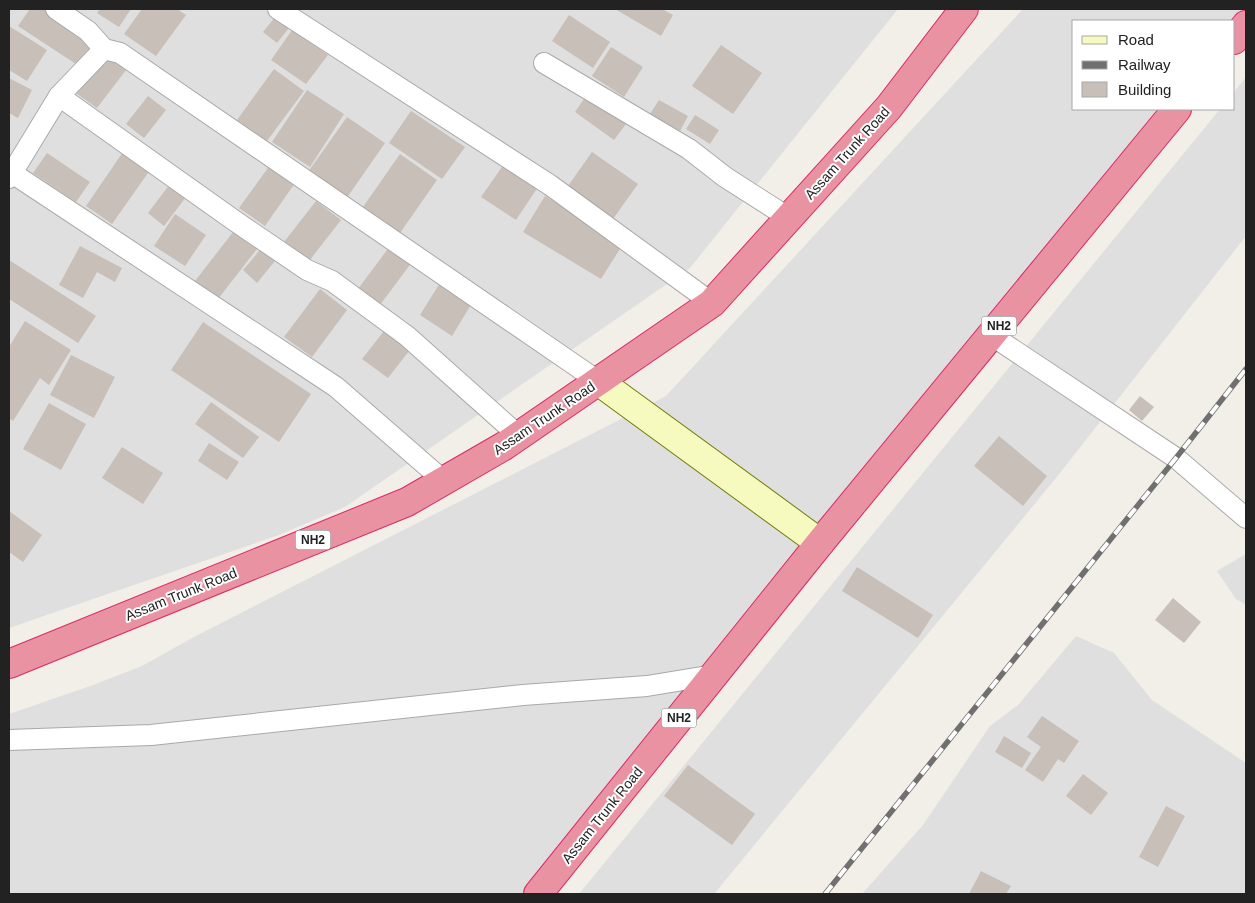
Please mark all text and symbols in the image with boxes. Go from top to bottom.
legend [1072,20,1235,110]
text: Road [1118,31,1154,48]
text: Railway [1118,56,1171,73]
text: Building [1118,81,1171,98]
street label: Assam Trunk Road [801,103,893,203]
road number: NH2 [982,316,1016,336]
street label: Assam Trunk Road [490,378,598,458]
road number: NH2 [296,530,330,550]
street label: Assam Trunk Road [123,564,239,624]
road number: NH2 [662,708,696,728]
street label: Assam Trunk Road [558,764,646,866]

